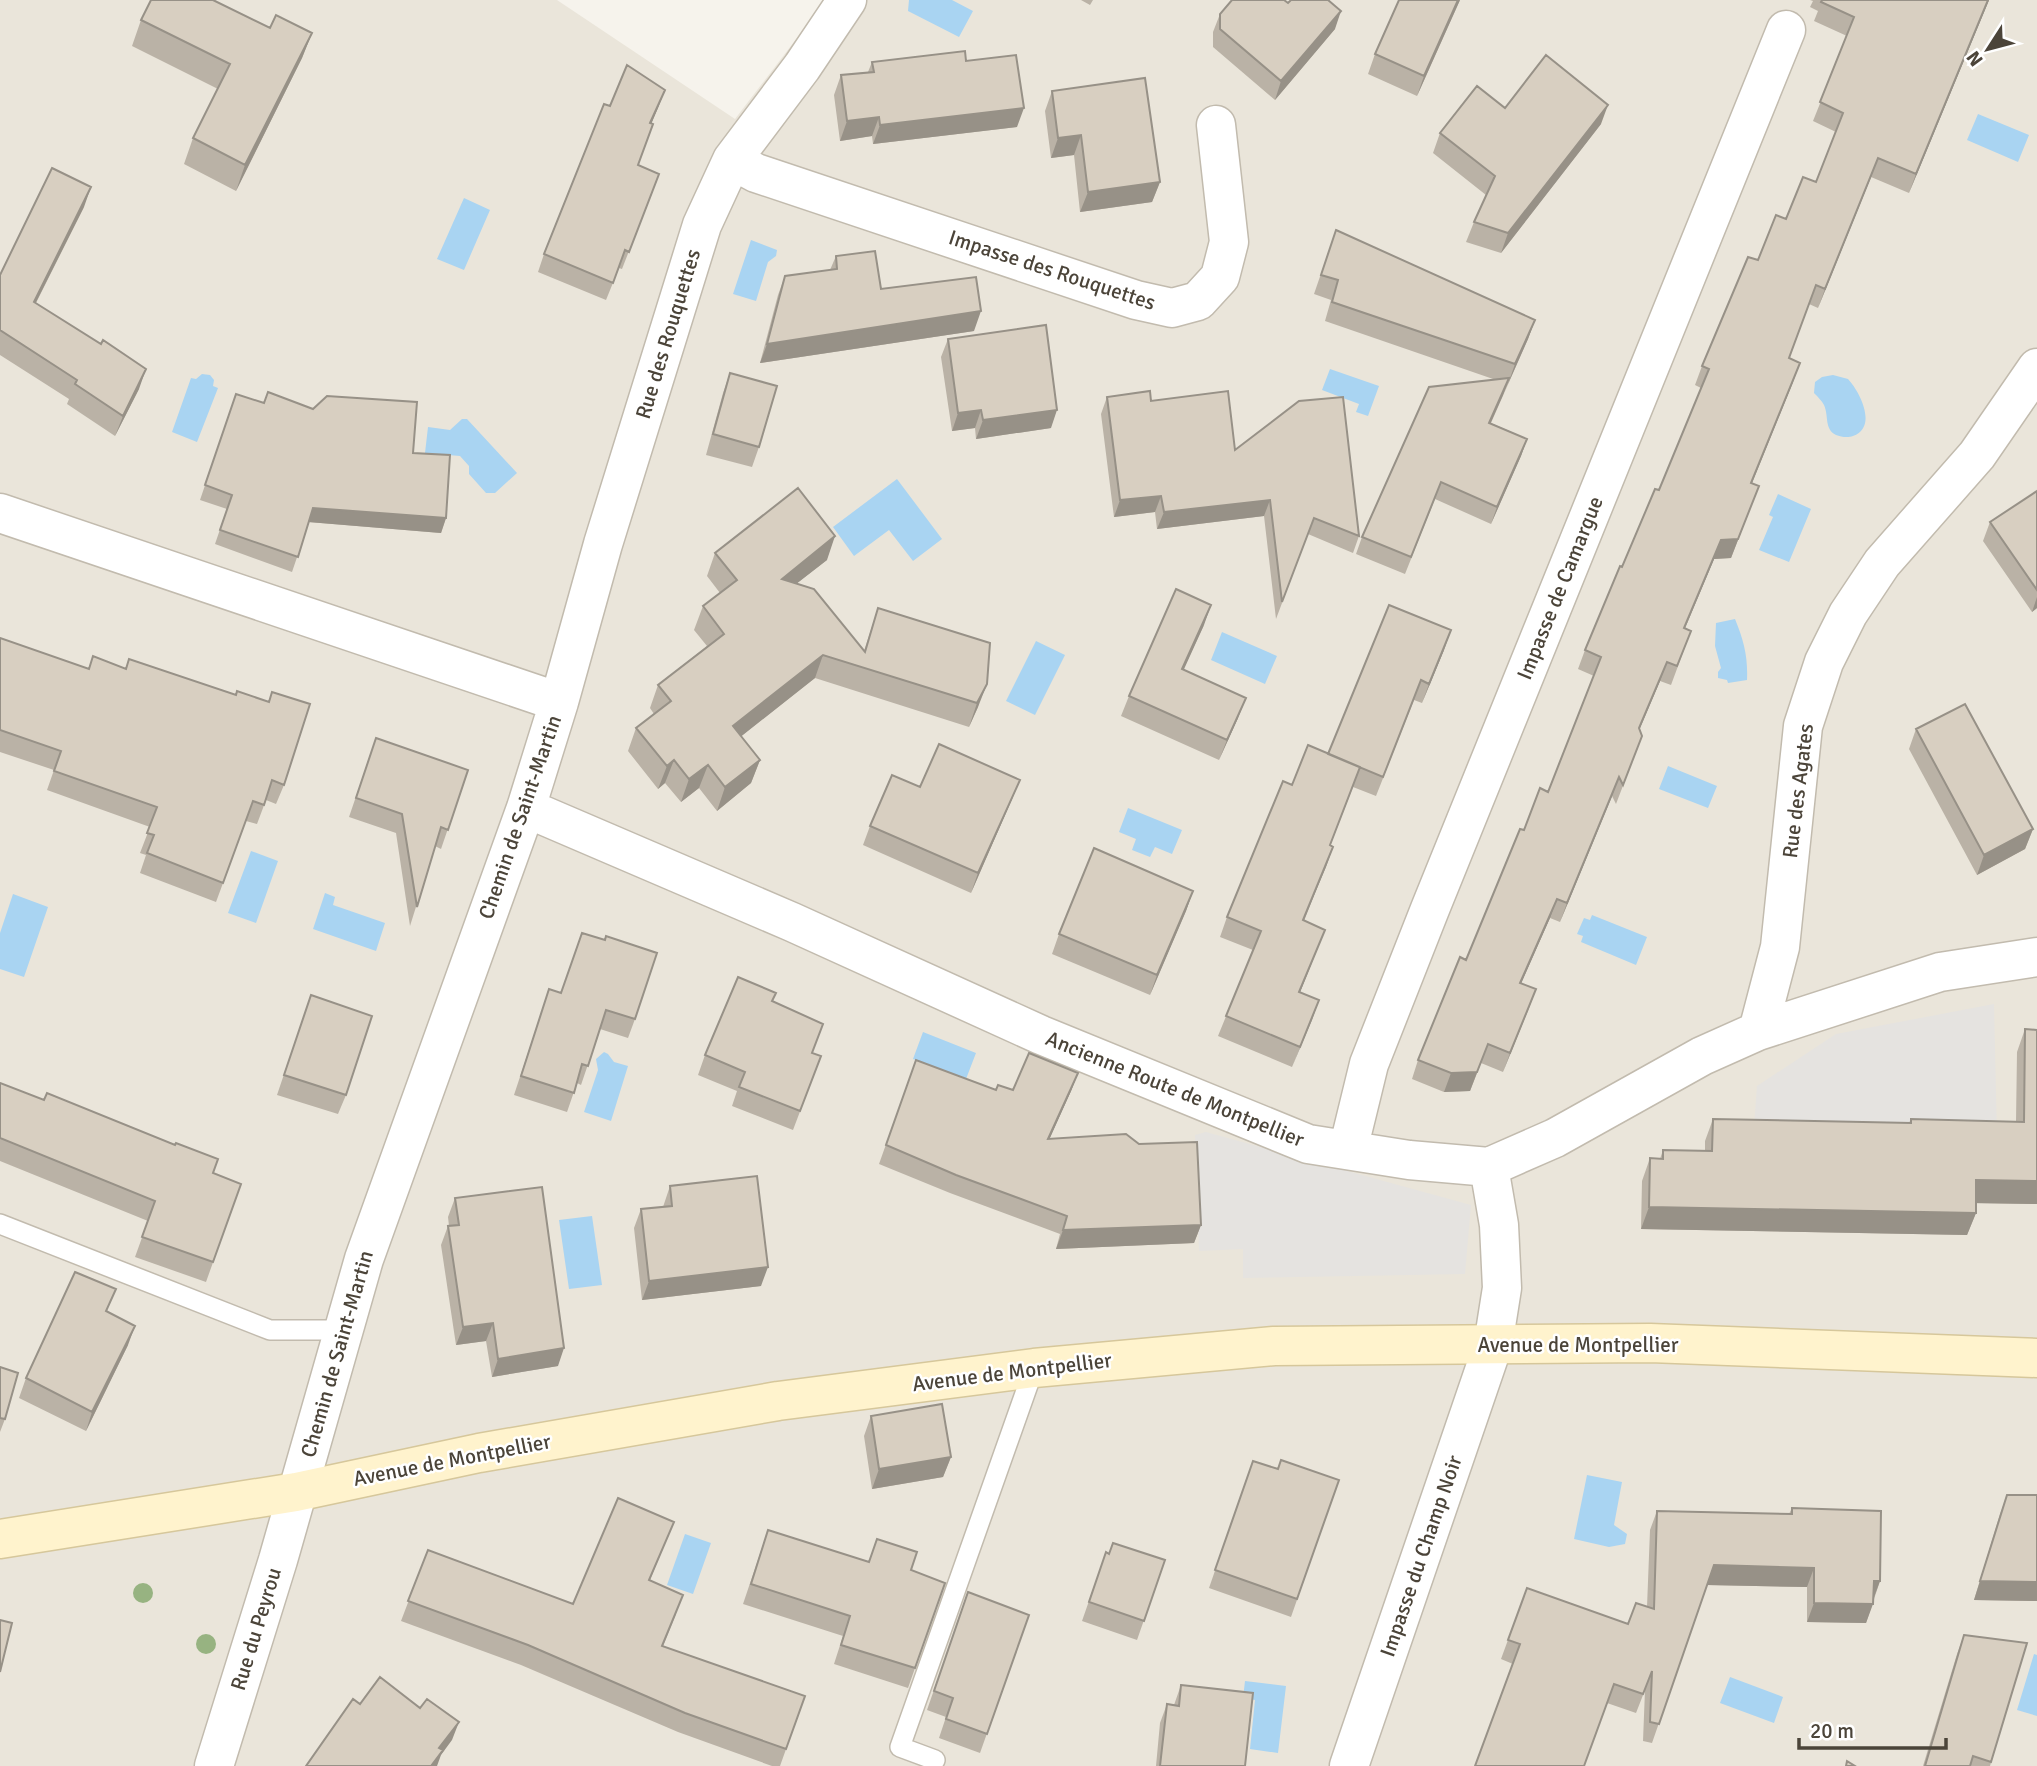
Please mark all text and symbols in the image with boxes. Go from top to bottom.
north arrow [1953,14,2023,84]
text: N [1961,46,1989,71]
street label: Impasse des Rouquettes [945,224,1159,316]
street label: Rue des Rouquettes [630,246,706,422]
street label: Impasse de Camargue [1511,492,1609,684]
street label: Chemin de Saint-Martin [473,712,567,922]
street label: Rue des Agates [1777,722,1819,860]
street label: Ancienne Route de Montpellier [1042,1025,1308,1153]
street label: Chemin de Saint-Martin [295,1248,379,1460]
street label: Avenue de Montpellier [1478,1332,1679,1358]
street label: Avenue de Montpellier [911,1347,1114,1397]
street label: Avenue de Montpellier [351,1428,553,1492]
street label: Impasse du Champ Noir [1374,1452,1468,1660]
street label: Rue du Peyrou [225,1564,287,1694]
scale bar [1799,1706,1946,1750]
text: 20 m [1810,1718,1854,1744]

